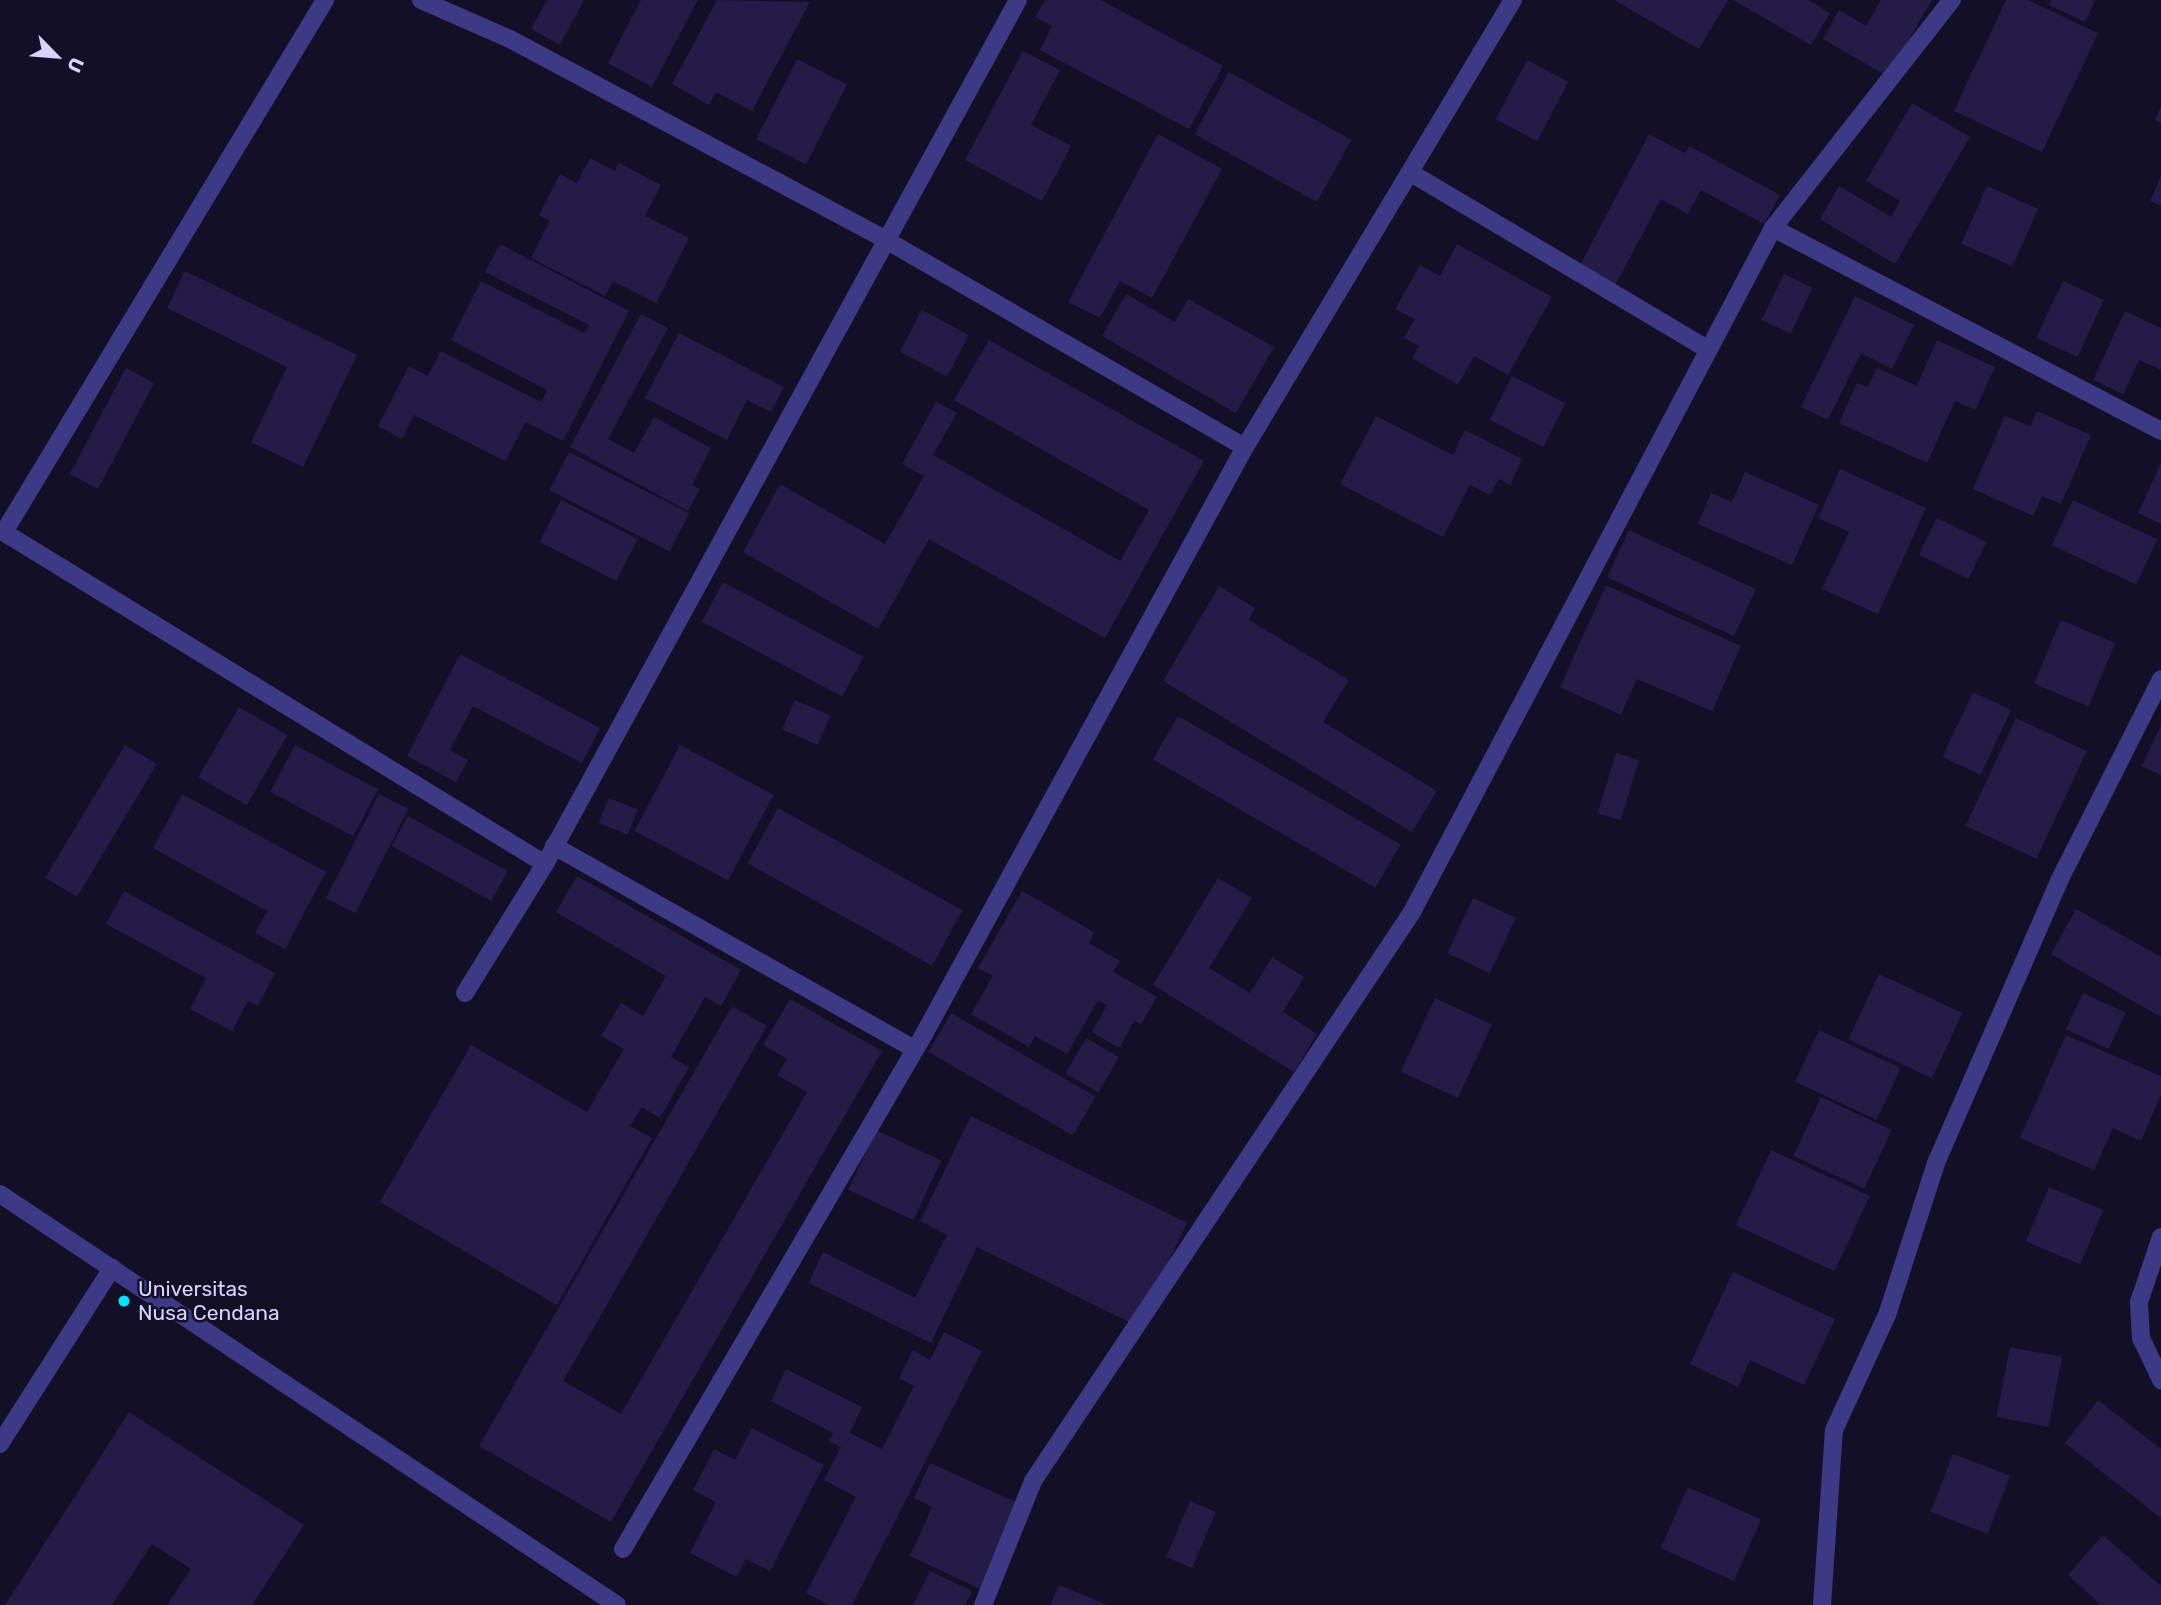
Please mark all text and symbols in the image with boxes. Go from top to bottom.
north arrow [21,21,91,91]
text: U [62,54,89,76]
place label: Universitas Nusa Cendana [138,1276,280,1326]
marker: Universitas Nusa Cendana [116,1293,132,1309]

